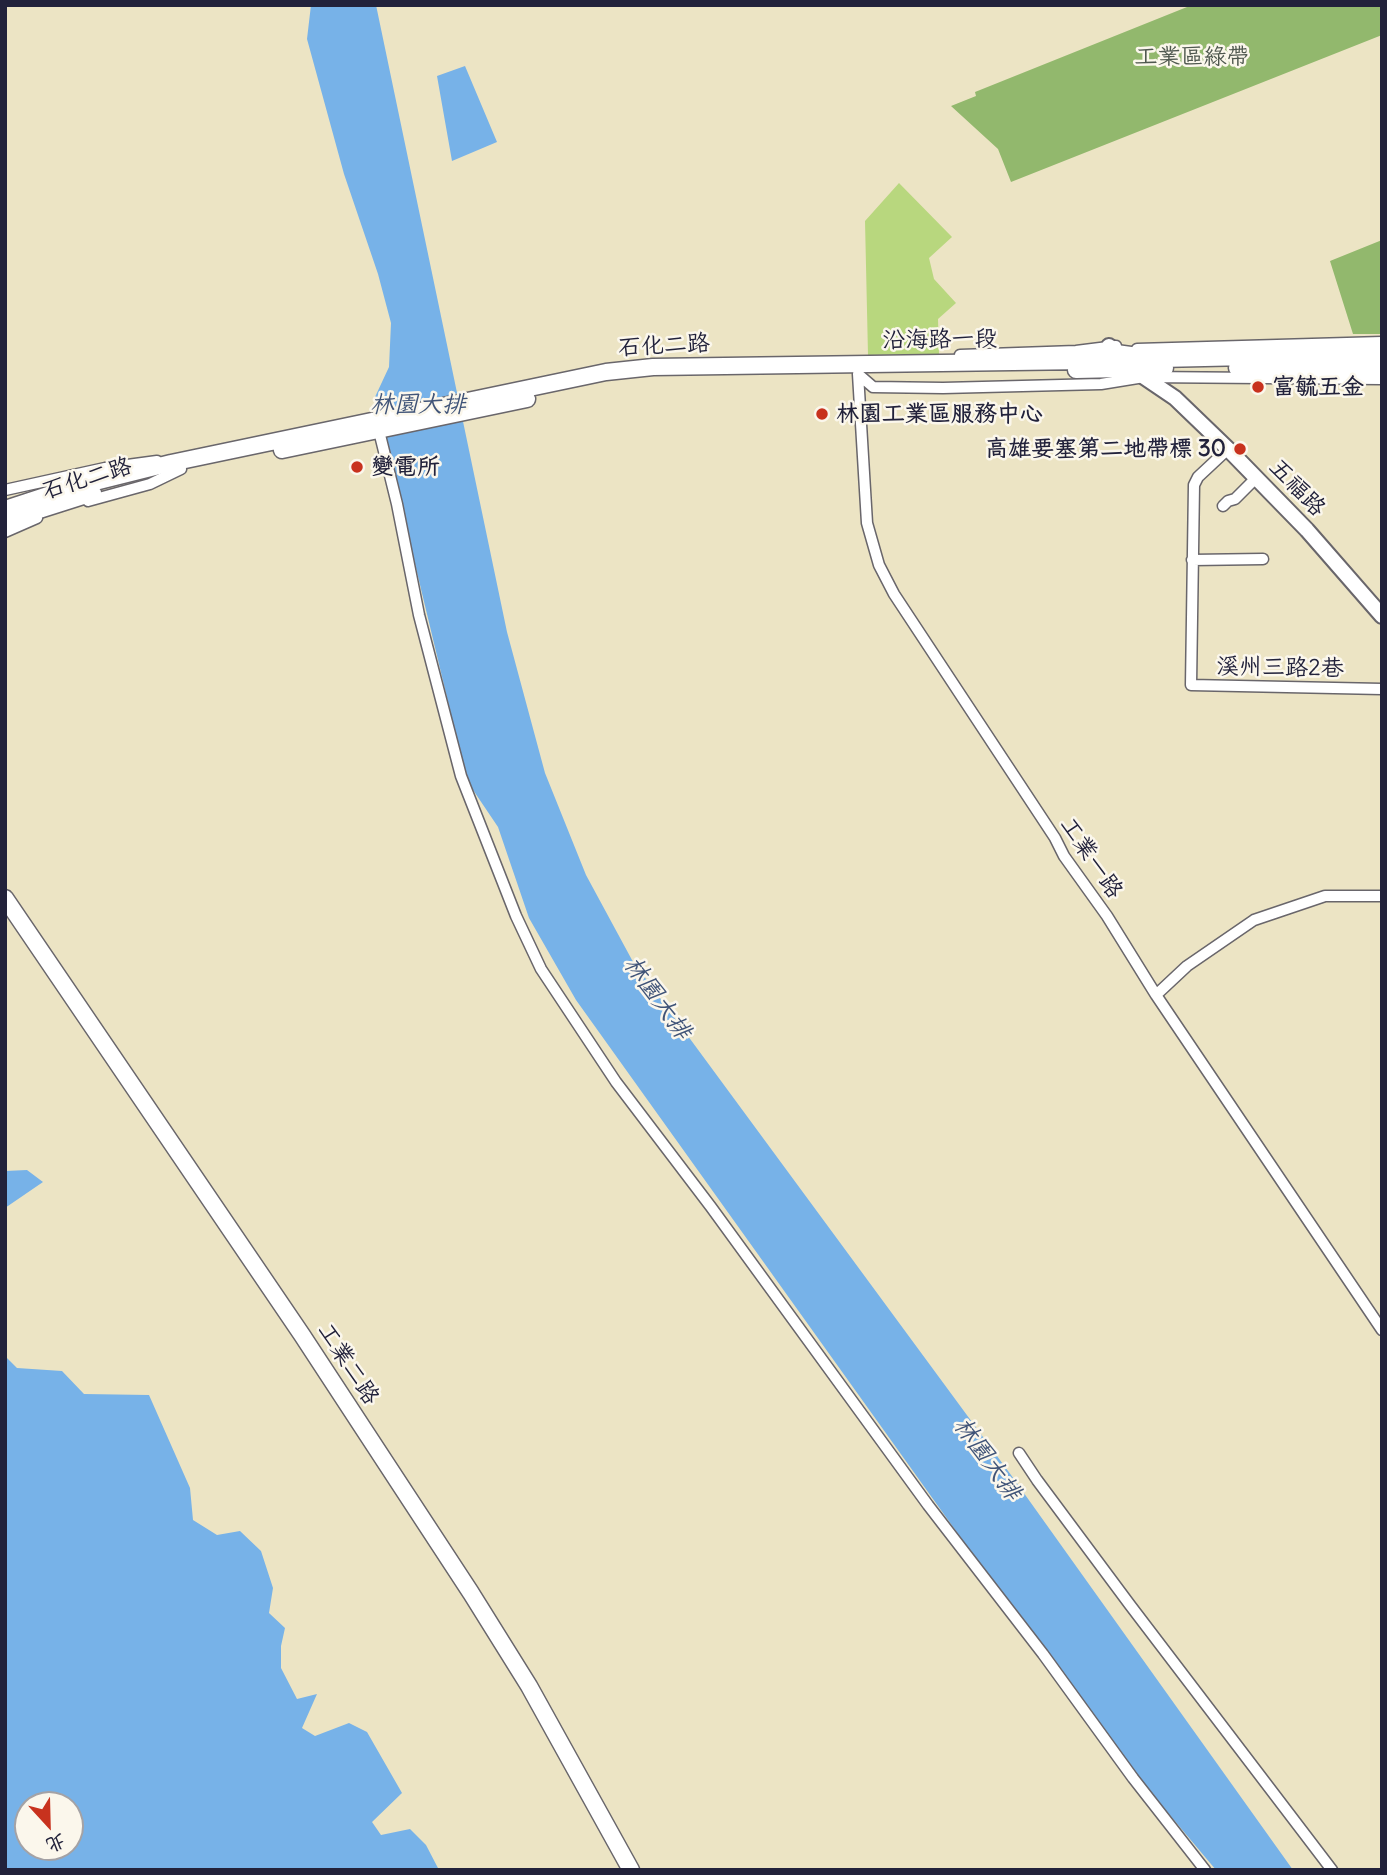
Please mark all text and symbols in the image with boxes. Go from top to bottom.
park label: 工業區綠帶 [1135,43,1249,71]
street label: 沿海路一段 [882,325,998,355]
street label: 石化二路 [617,330,711,362]
place label: 富毓五金 [1272,373,1364,401]
marker: 富毓五金 [1250,379,1266,395]
water label: 林園大排 [370,391,466,419]
place label: 林園工業區服務中心 [836,400,1043,428]
marker: 林園工業區服務中心 [814,406,830,422]
place label: 高雄要塞第二地帶標 30 [985,435,1226,463]
marker: 高雄要塞第二地帶標 30 [1232,441,1248,457]
street label: 石化二路 [39,452,135,506]
place label: 變電所 [371,453,440,481]
street label: 五福路 [1263,454,1331,522]
marker: 變電所 [349,459,365,475]
street label: 溪州三路2巷 [1216,653,1344,683]
street label: 工業一路 [1054,812,1128,904]
water label: 林園大排 [617,951,697,1045]
street label: 工業二路 [311,1318,385,1410]
water label: 林園大排 [947,1412,1027,1506]
north arrow [14,1791,84,1861]
text: 北 [43,1829,69,1858]

